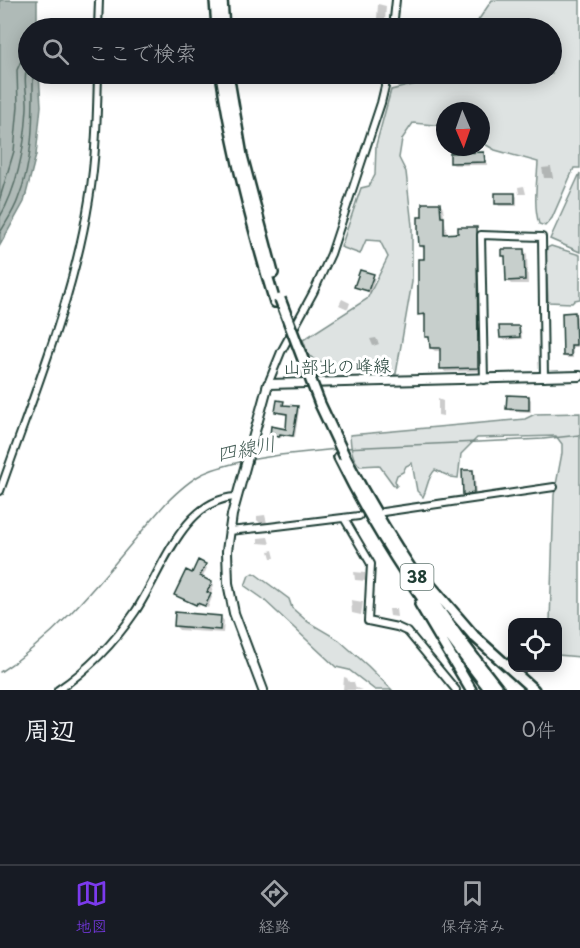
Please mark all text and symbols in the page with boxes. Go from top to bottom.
search box [18,18,562,84]
icon: search [39,35,72,68]
text: ここで検索 [87,35,197,68]
north arrow [436,102,490,156]
street label: 山部北の峰線 [283,351,391,380]
water label: 四線川 [213,428,278,468]
road number: 38 [400,564,434,590]
map controls [508,618,562,672]
button: locate [508,618,562,672]
text: 周辺 [24,710,76,749]
text: 0件 [521,714,556,744]
tab: 地図 [75,877,108,937]
tab: 経路 [258,877,291,937]
tab: 保存済み [441,877,505,937]

